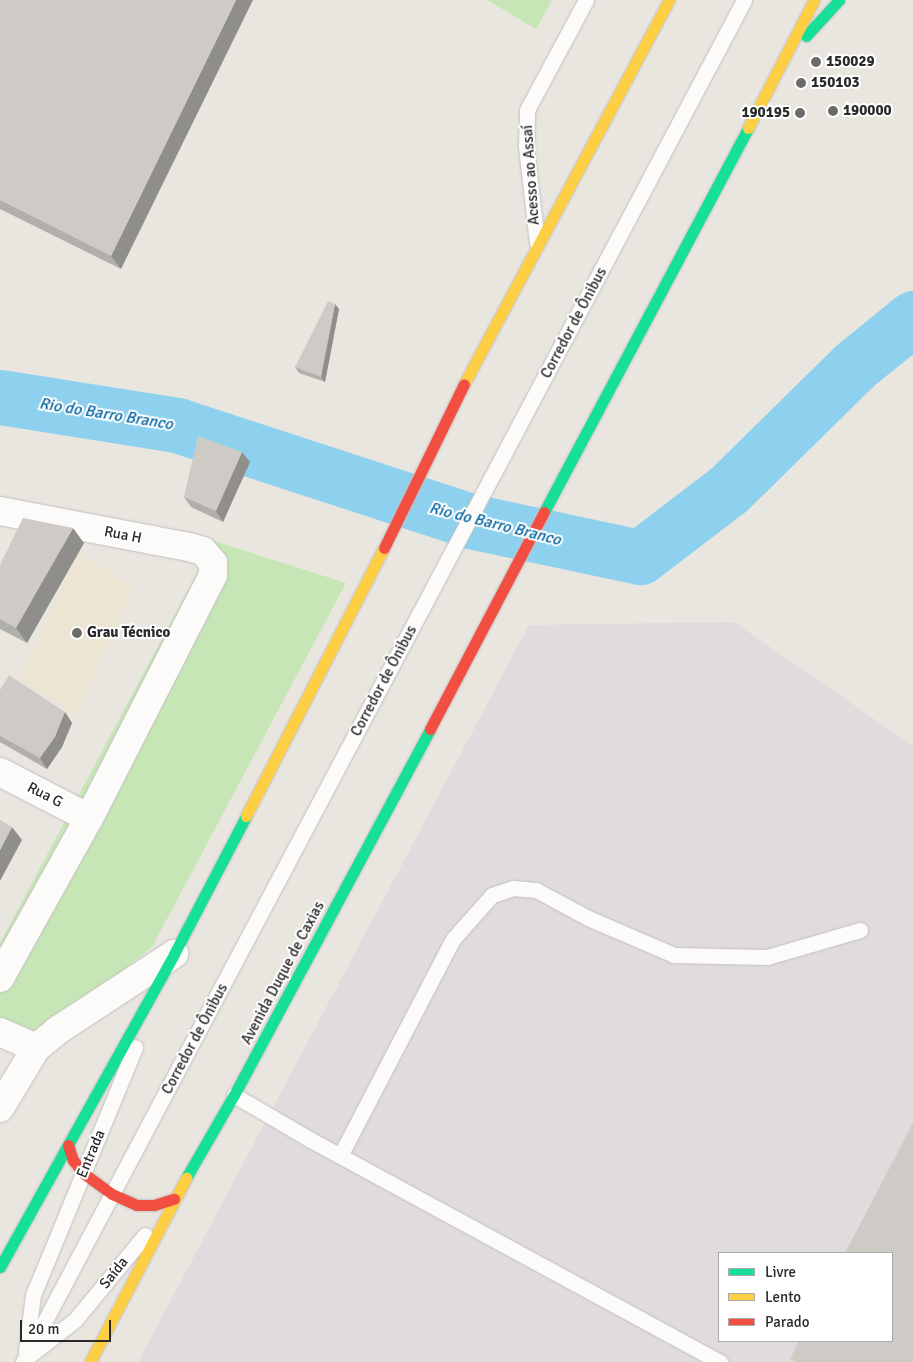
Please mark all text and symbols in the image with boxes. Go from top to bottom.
place label: 150029 [826,53,875,71]
marker: 150029 [810,56,822,68]
place label: 150103 [811,74,860,92]
marker: 150103 [795,77,807,89]
place label: 190000 [843,102,892,120]
place label: 190195 [741,104,790,122]
marker: 190000 [827,105,839,117]
marker: 190195 [794,107,806,119]
street label: Acesso ao Assaí [519,124,543,226]
street label: Corredor de Ônibus [537,264,611,382]
water label: Rio do Barro Branco [38,394,174,434]
water label: Rio do Barro Branco [427,498,563,550]
street label: Rua H [103,523,143,547]
street label: Corredor de Ônibus [347,622,421,740]
place label: Grau Técnico [87,624,170,642]
marker: Grau Técnico [71,627,83,639]
street label: Rua G [24,778,66,812]
street label: Avenida Duque de Caxias [238,898,328,1048]
street label: Corredor de Ônibus [158,980,232,1098]
street label: Entrada [73,1127,109,1181]
legend [718,1252,893,1342]
street label: Saída [96,1254,132,1292]
text: Livre [765,1263,796,1281]
text: Lento [765,1288,801,1306]
scale bar [22,1310,114,1342]
text: Parado [765,1313,810,1331]
text: 20 m [28,1320,59,1338]

